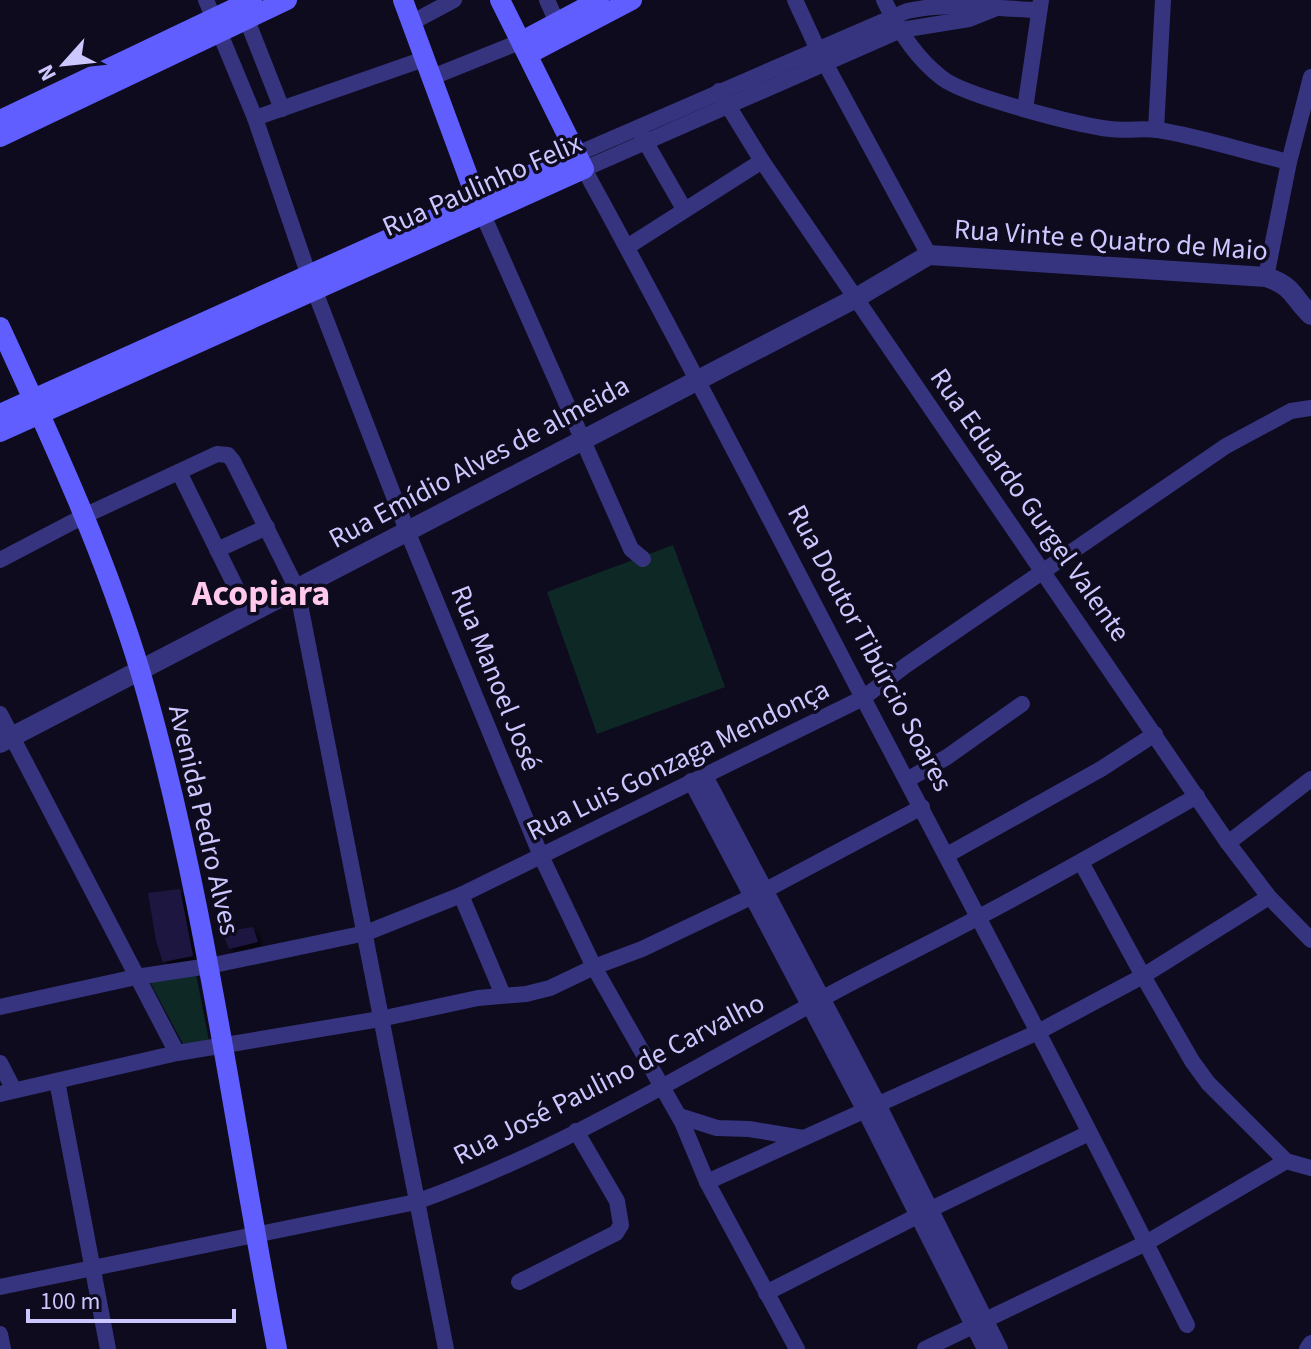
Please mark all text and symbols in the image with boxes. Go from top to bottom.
north arrow [24,24,104,104]
text: N [29,59,65,86]
street label: Rua Paulinho Felix [376,123,588,247]
street label: Rua Vinte e Quatro de Maio [953,209,1269,271]
street label: Rua Eduardo Gurgel Valente [920,360,1140,650]
street label: Rua Emídio Alves de almeida [322,366,636,558]
street label: Rua Doutor Tibúrcio Soares [777,498,963,798]
district label: Acopiara [191,568,330,619]
street label: Rua Manoel José [441,579,551,777]
street label: Rua Luis Gonzaga Mendonça [520,669,836,851]
street label: Avenida Pedro Alves [158,701,250,939]
street label: Rua José Paulino de Carvalho [446,983,772,1175]
scale bar [28,1273,234,1323]
text: 100 m [40,1284,100,1319]

